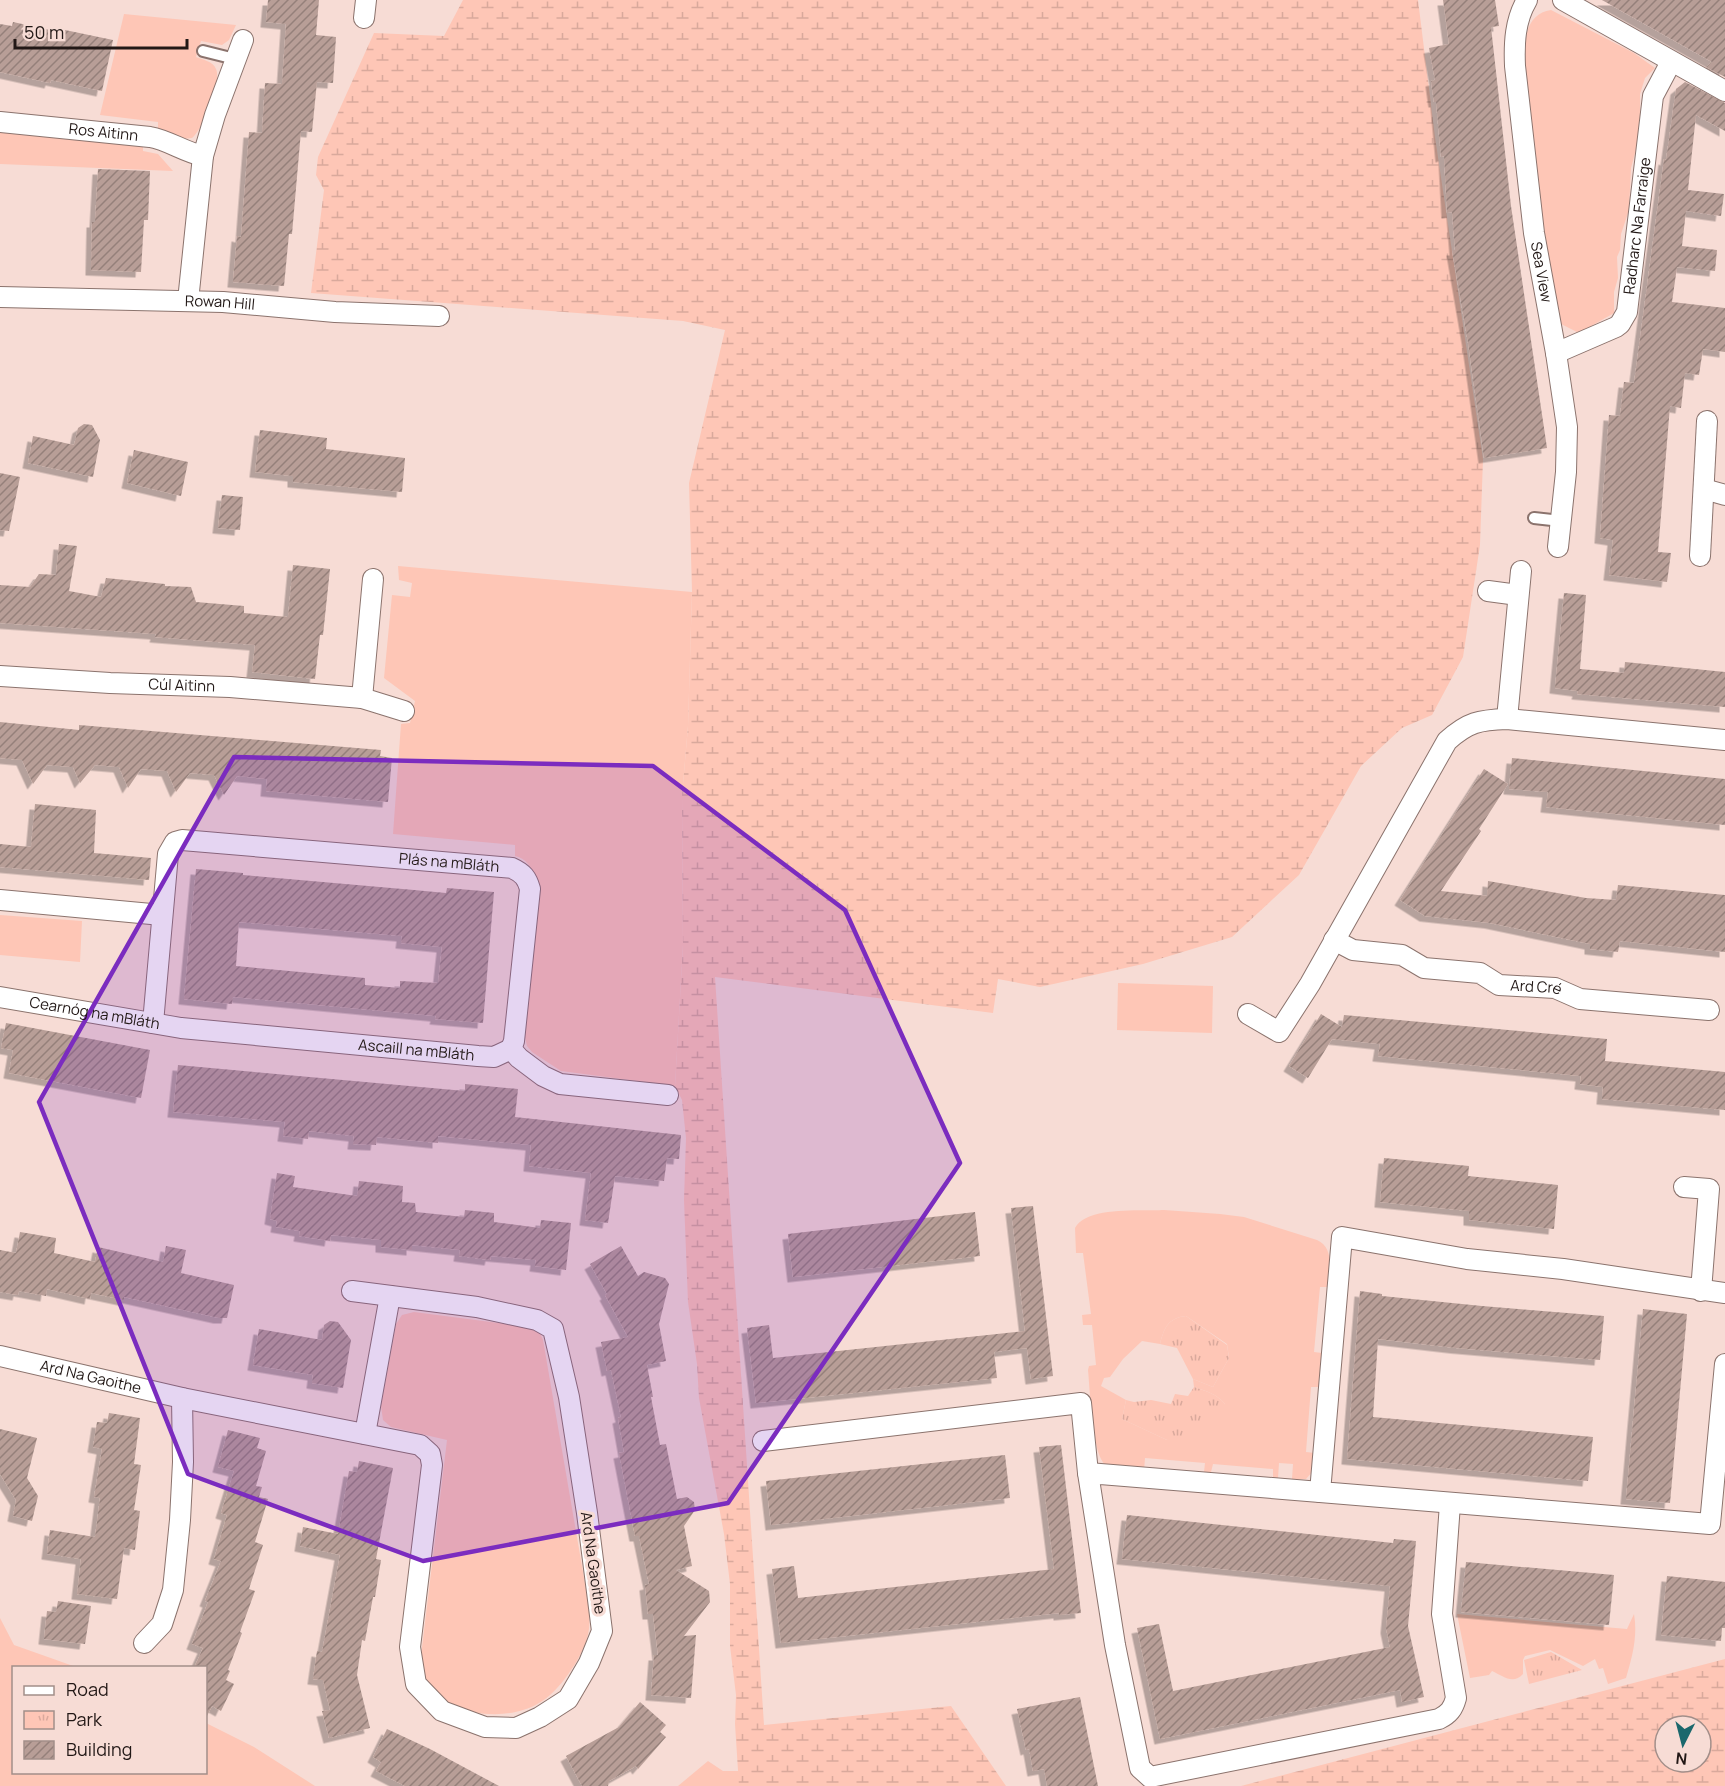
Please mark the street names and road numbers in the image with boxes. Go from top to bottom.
street label: Ros Aitinn [68,118,139,146]
street label: Radharc Na Farraige [1618,156,1656,296]
street label: Sea View [1526,240,1558,305]
street label: Rowan Hill [185,290,256,315]
street label: Cúl Aitinn [148,673,215,696]
street label: Plás na mBláth [398,847,500,877]
street label: Ard Cré [1510,975,1566,1000]
street label: Cearnóg na mBláth [28,991,161,1034]
street label: Ascaill na mBláth [357,1034,475,1066]
street label: Ard Na Gaoithe [38,1355,144,1398]
street label: Ard Na Gaoithe [576,1510,611,1616]

